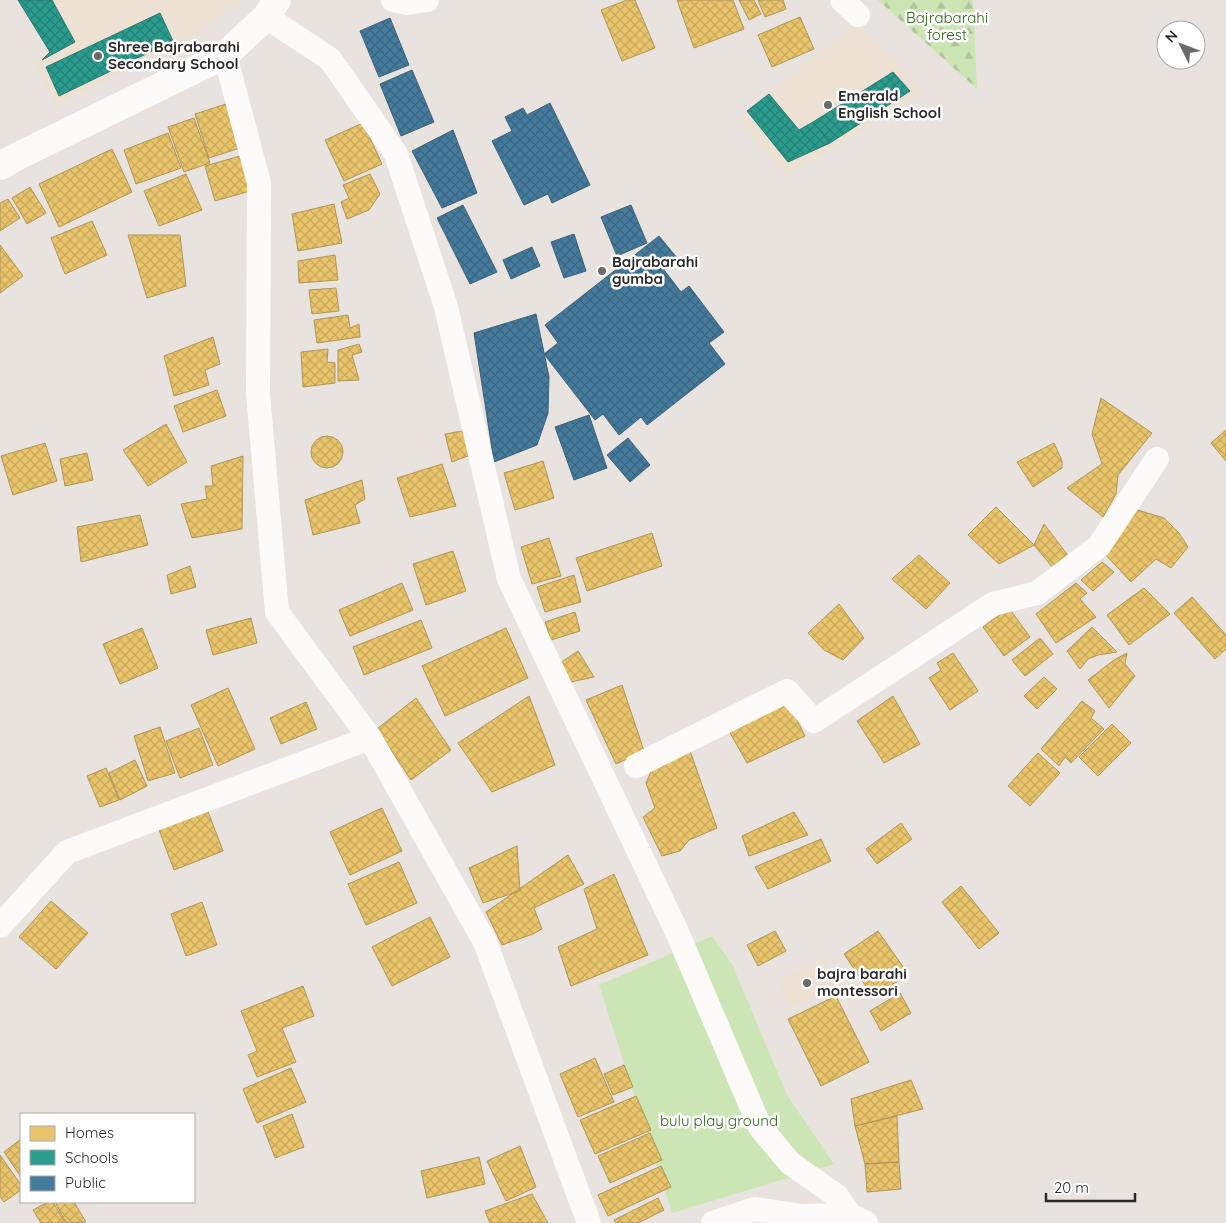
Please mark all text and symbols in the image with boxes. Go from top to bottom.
park label: Bajrabarahi forest [906,8,988,44]
north arrow [1156,20,1206,70]
text: N [1161,26,1181,46]
place label: Shree Bajrabarahi Secondary School [108,37,240,73]
marker: Shree Bajrabarahi Secondary School [92,50,104,62]
place label: Emerald English School [838,86,941,122]
marker: Emerald English School [822,99,834,111]
place label: Bajrabarahi gumba [612,252,698,288]
marker: Bajrabarahi gumba [596,265,608,277]
place label: bajra barahi montessori [817,964,907,1000]
marker: bajra barahi montessori [801,977,813,989]
park label: bulu play ground [660,1111,778,1130]
legend [20,1113,195,1203]
text: Homes [65,1123,114,1142]
text: Schools [65,1148,118,1167]
scale bar [1046,1170,1135,1202]
text: Public [65,1173,106,1192]
text: 20 m [1054,1178,1089,1197]

